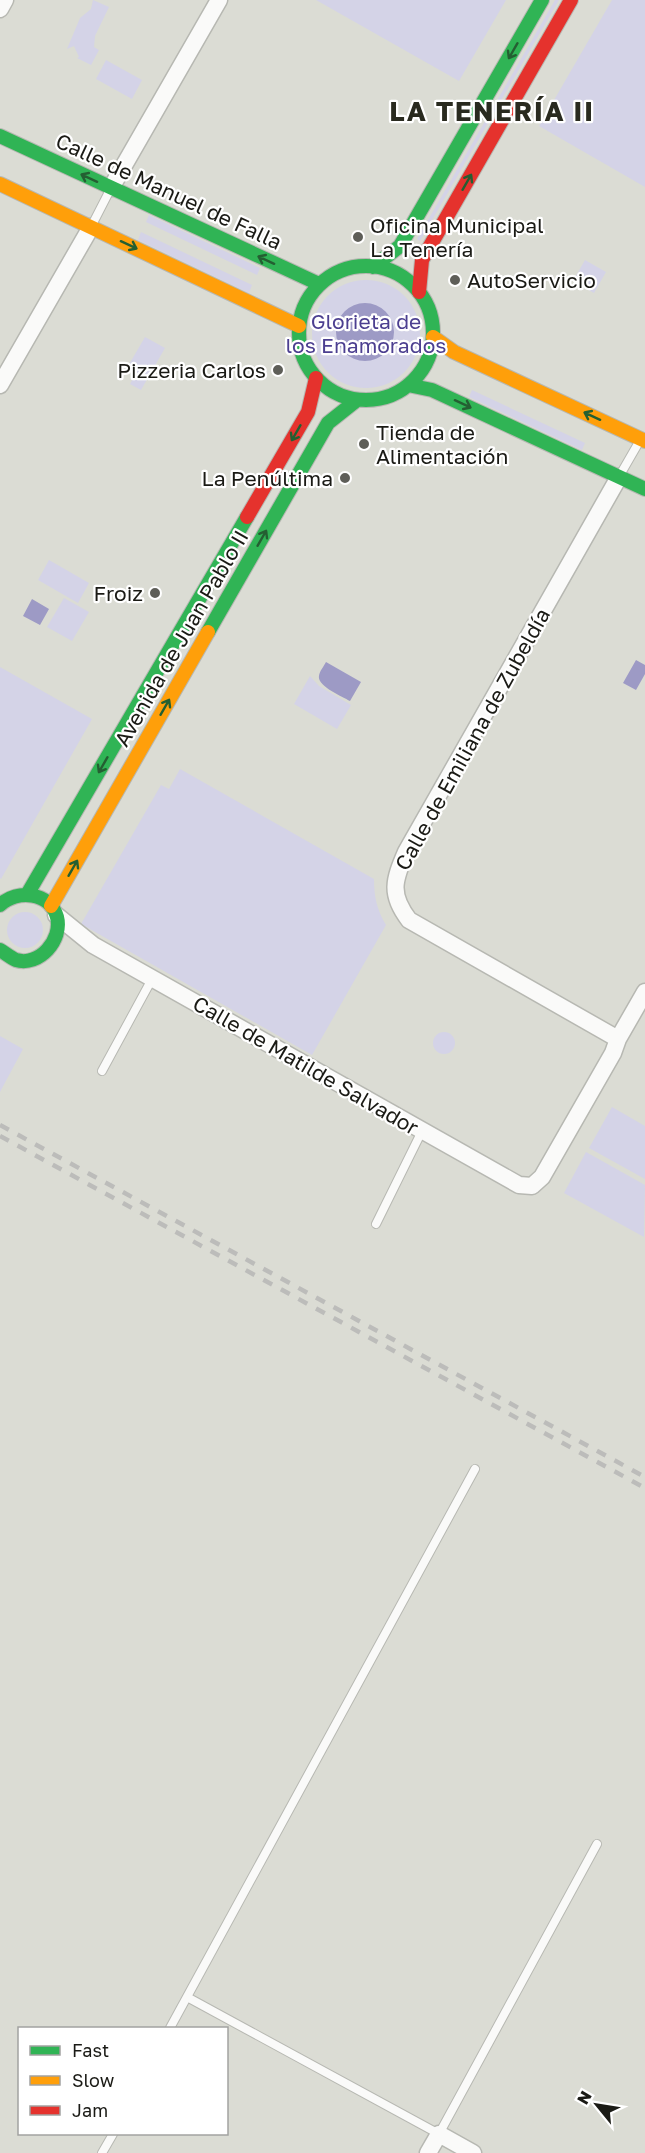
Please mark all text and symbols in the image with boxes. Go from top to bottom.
one-way arrow [507,42,519,59]
district label: LA TENERÍA II [389,95,595,127]
street label: Calle de Manuel de Falla [52,127,286,255]
one-way arrow [81,171,99,183]
one-way arrow [462,174,473,192]
place label: Oficina Municipal La Tenería [370,212,544,262]
marker: Oficina Municipal La Tenería [351,230,365,244]
one-way arrow [119,240,137,252]
one-way arrow [258,253,276,265]
place label: AutoServicio [467,267,596,293]
marker: AutoServicio [448,273,462,287]
park label: Glorieta de los Enamorados [286,308,446,358]
place label: Pizzeria Carlos [117,357,266,383]
marker: Pizzeria Carlos [271,363,285,377]
one-way arrow [454,398,472,410]
one-way arrow [583,410,601,421]
place label: Tienda de Alimentación [376,419,508,469]
one-way arrow [289,424,301,441]
marker: Tienda de Alimentación [357,437,371,451]
place label: La Penúltima [202,465,333,491]
marker: La Penúltima [338,471,352,485]
street label: Avenida de Juan Pablo II [108,525,254,751]
one-way arrow [257,530,269,547]
place label: Froiz [94,580,143,606]
marker: Froiz [148,586,162,600]
street label: Calle de Emiliana de Zubeldía [389,603,555,875]
one-way arrow [160,699,172,716]
one-way arrow [97,756,109,773]
one-way arrow [67,860,79,877]
street label: Calle de Matilde Salvador [189,990,423,1140]
legend [18,2027,228,2135]
text: Fast [72,2039,109,2061]
text: Slow [72,2069,115,2091]
north arrow [567,2075,627,2135]
text: N [572,2087,596,2108]
text: Jam [72,2099,108,2121]

